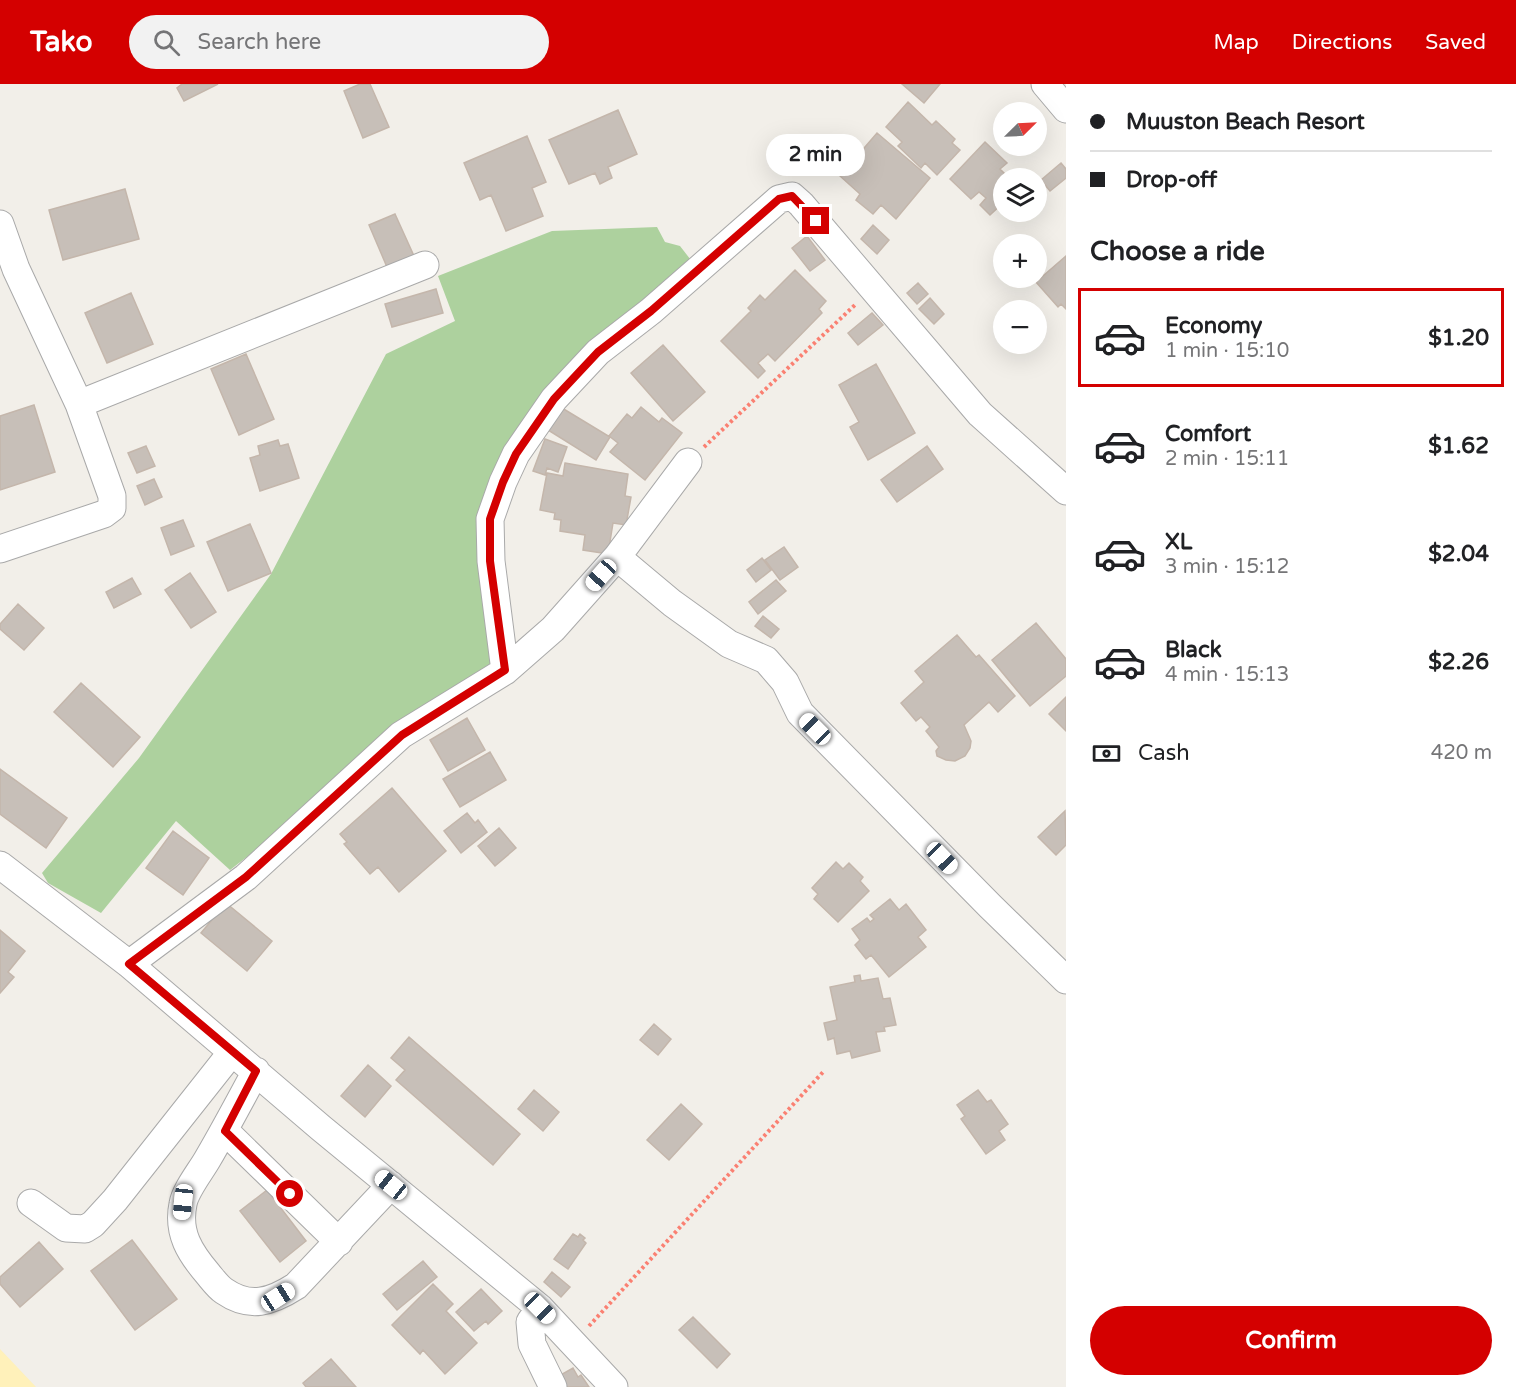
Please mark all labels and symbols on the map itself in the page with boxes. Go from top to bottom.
north arrow [993,102,1047,156]
callout: 2 min [766,134,866,176]
route end [802,207,829,234]
car [582,556,620,594]
car [796,710,834,748]
car [923,839,961,877]
car [371,1167,411,1203]
route start [276,1180,303,1207]
car [172,1183,194,1221]
car [258,1280,298,1314]
car [521,1289,559,1327]

